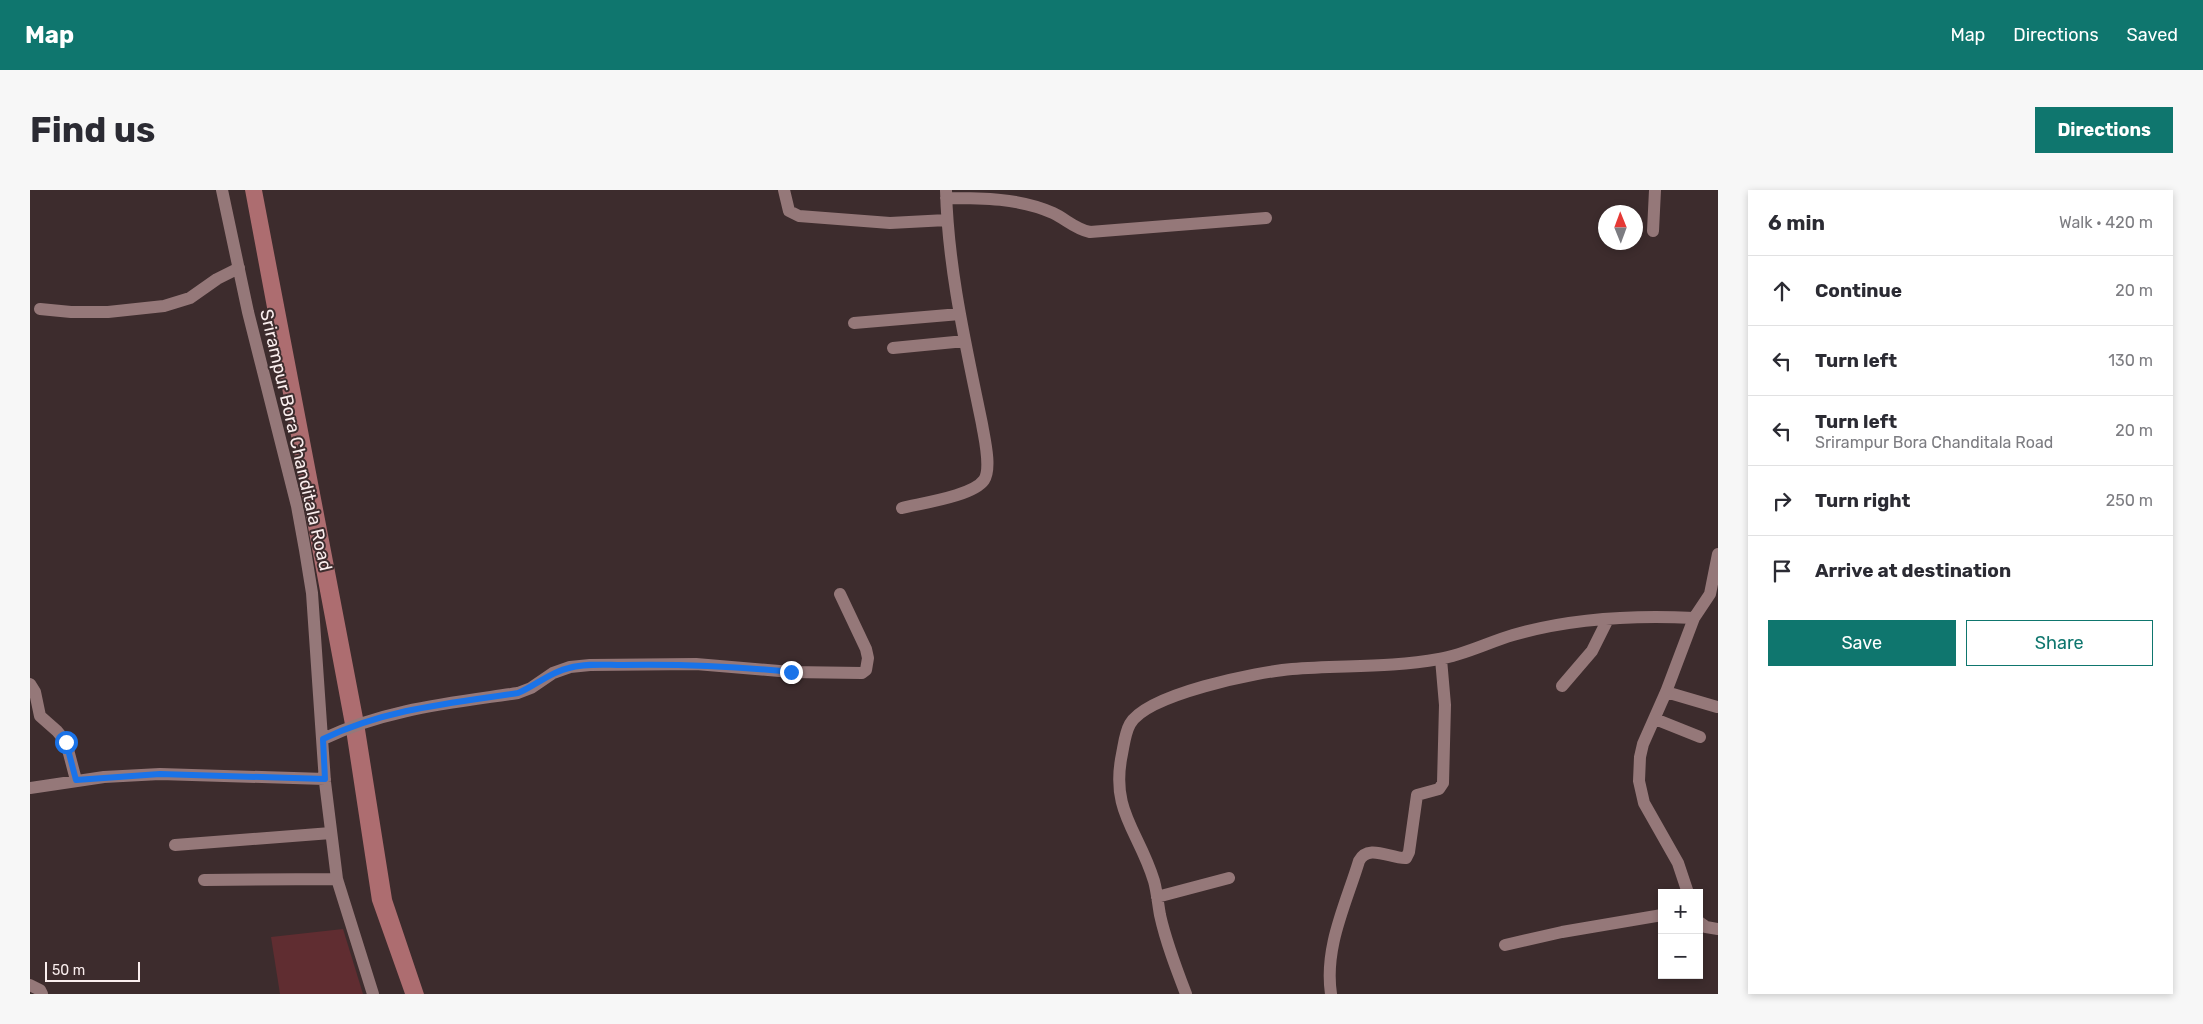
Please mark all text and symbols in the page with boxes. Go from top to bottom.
text: Map [25,21,74,49]
text: Map [1950,24,1985,46]
text: Directions [2013,24,2099,46]
text: Saved [2127,24,2178,46]
button: Directions [2035,107,2173,153]
text: Find us [30,109,155,151]
north arrow [1598,205,1643,250]
text: 6 min [1768,210,1825,235]
text: Walk · 420 m [2059,213,2153,232]
icon: ahead [1768,277,1796,305]
text: Continue [1815,279,1902,302]
text: 20 m [2115,281,2153,300]
street label: Srirampur Bora Chanditala Road [255,307,337,573]
icon: left [1768,347,1796,375]
text: Turn left [1815,349,1897,372]
text: 130 m [2108,351,2153,370]
text: Turn left [1815,410,1897,433]
icon: left [1768,417,1796,445]
text: 20 m [2115,421,2153,440]
text: Srirampur Bora Chanditala Road [1815,433,2053,452]
icon: right [1768,487,1796,515]
text: Turn right [1815,489,1910,512]
text: 250 m [2106,491,2153,510]
icon: arrive [1768,557,1796,585]
text: Arrive at destination [1815,559,2011,582]
button: Save [1768,620,1956,666]
button: Share [1966,620,2153,666]
route end [780,661,803,684]
route start [55,731,78,754]
map controls [1658,889,1703,979]
button: + [1658,889,1703,934]
button: − [1658,934,1703,979]
scale bar [45,959,140,982]
text: 50 m [52,962,85,979]

